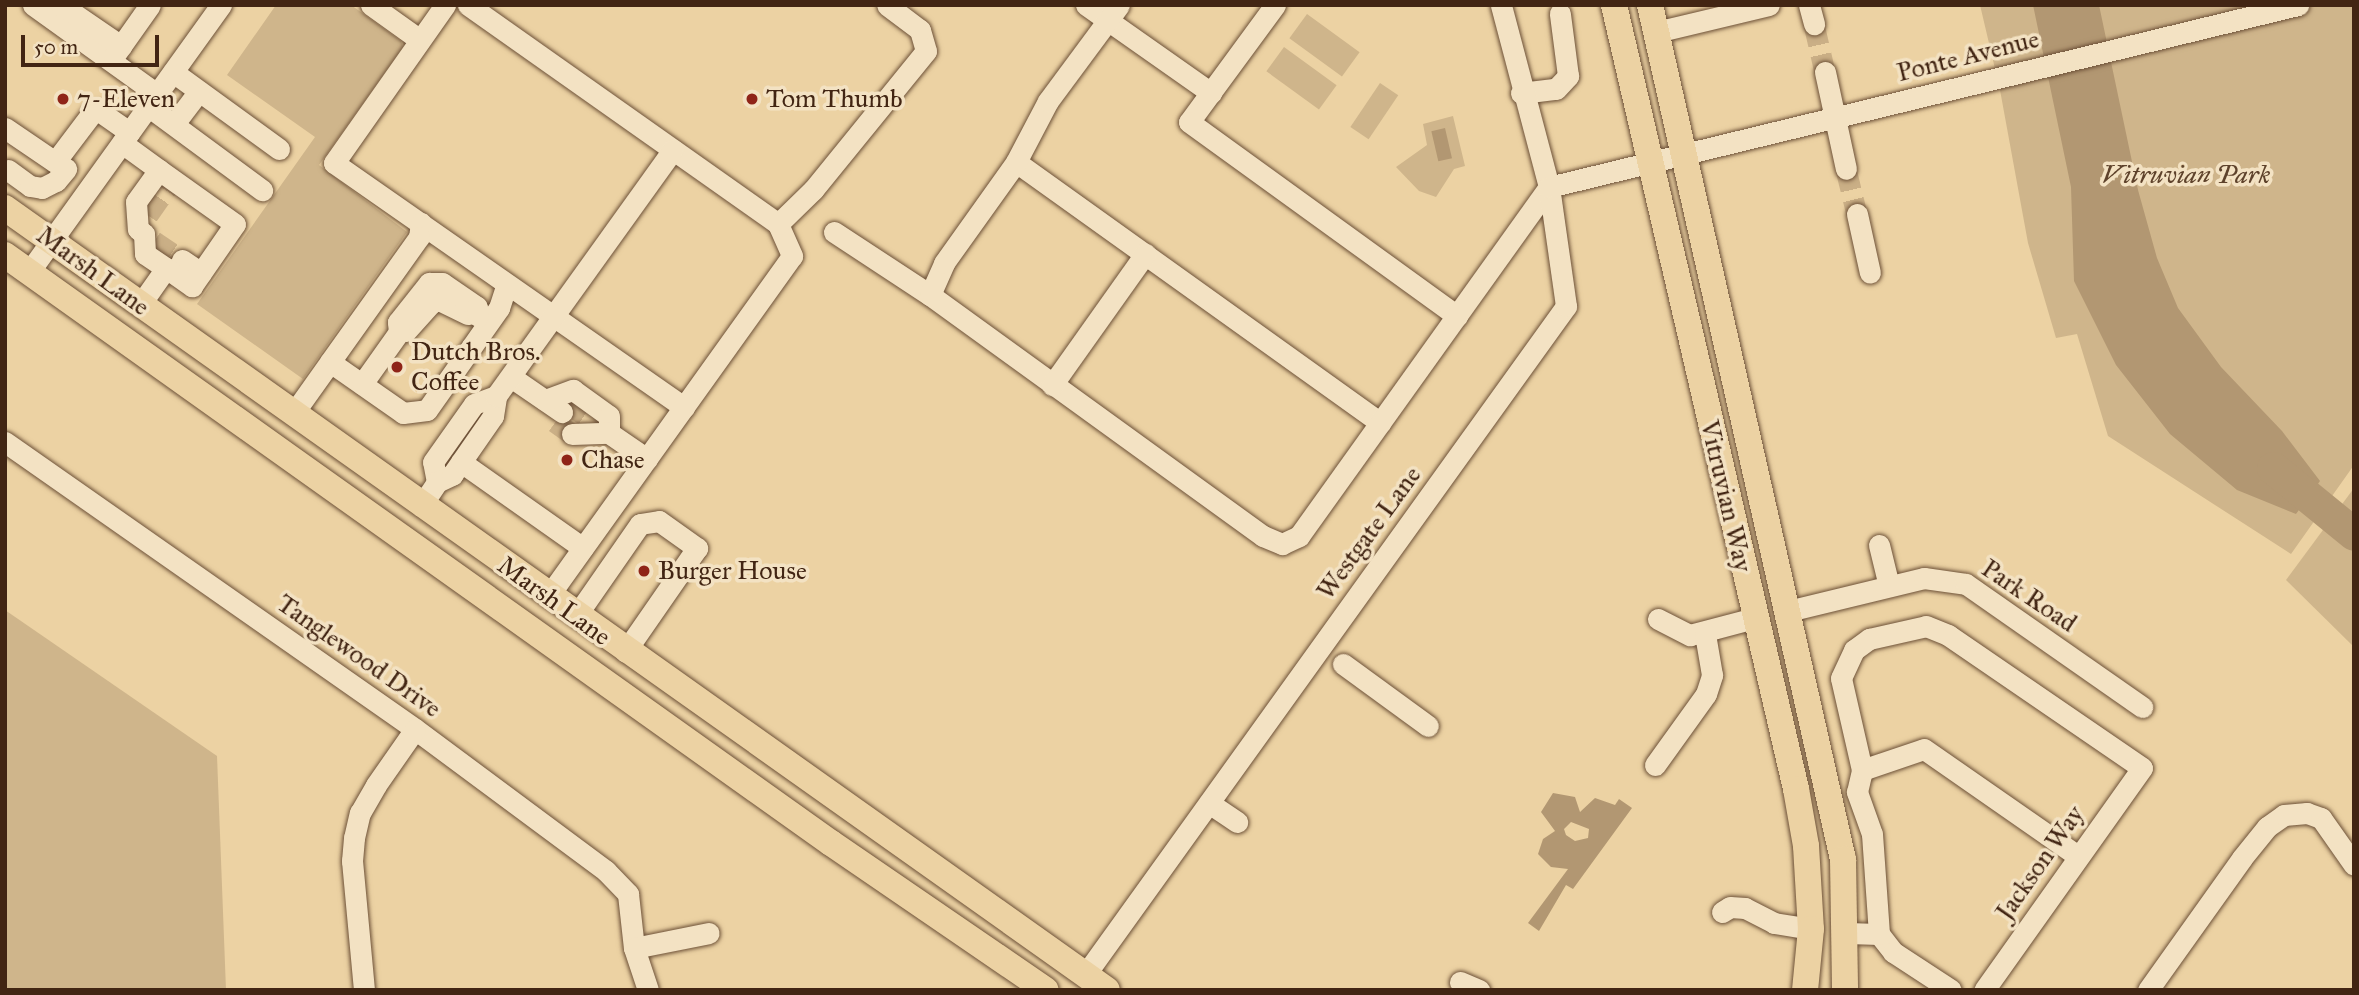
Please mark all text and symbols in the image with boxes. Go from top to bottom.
scale bar [24,21,163,65]
street label: Ponte Avenue [1894,23,2042,89]
text: 50 m [34,34,78,60]
place label: 7-Eleven [77,83,175,115]
place label: Tom Thumb [766,83,903,115]
marker: 7-Eleven [55,91,71,107]
marker: Tom Thumb [744,91,760,107]
park label: Vitruvian Park [2102,159,2270,191]
street label: Marsh Lane [30,220,156,322]
place label: Dutch Bros. Coffee [411,336,540,398]
marker: Dutch Bros. Coffee [389,359,405,375]
street label: Vitruvian Way [1693,417,1759,575]
place label: Chase [581,444,644,476]
marker: Chase [559,452,575,468]
street label: Westgate Lane [1310,460,1428,606]
street label: Marsh Lane [491,550,617,652]
street label: Park Road [1976,553,2082,639]
place label: Burger House [658,555,807,587]
marker: Burger House [636,563,652,579]
street label: Tanglewood Drive [271,588,447,724]
street label: Jackson Way [1989,800,2091,926]

